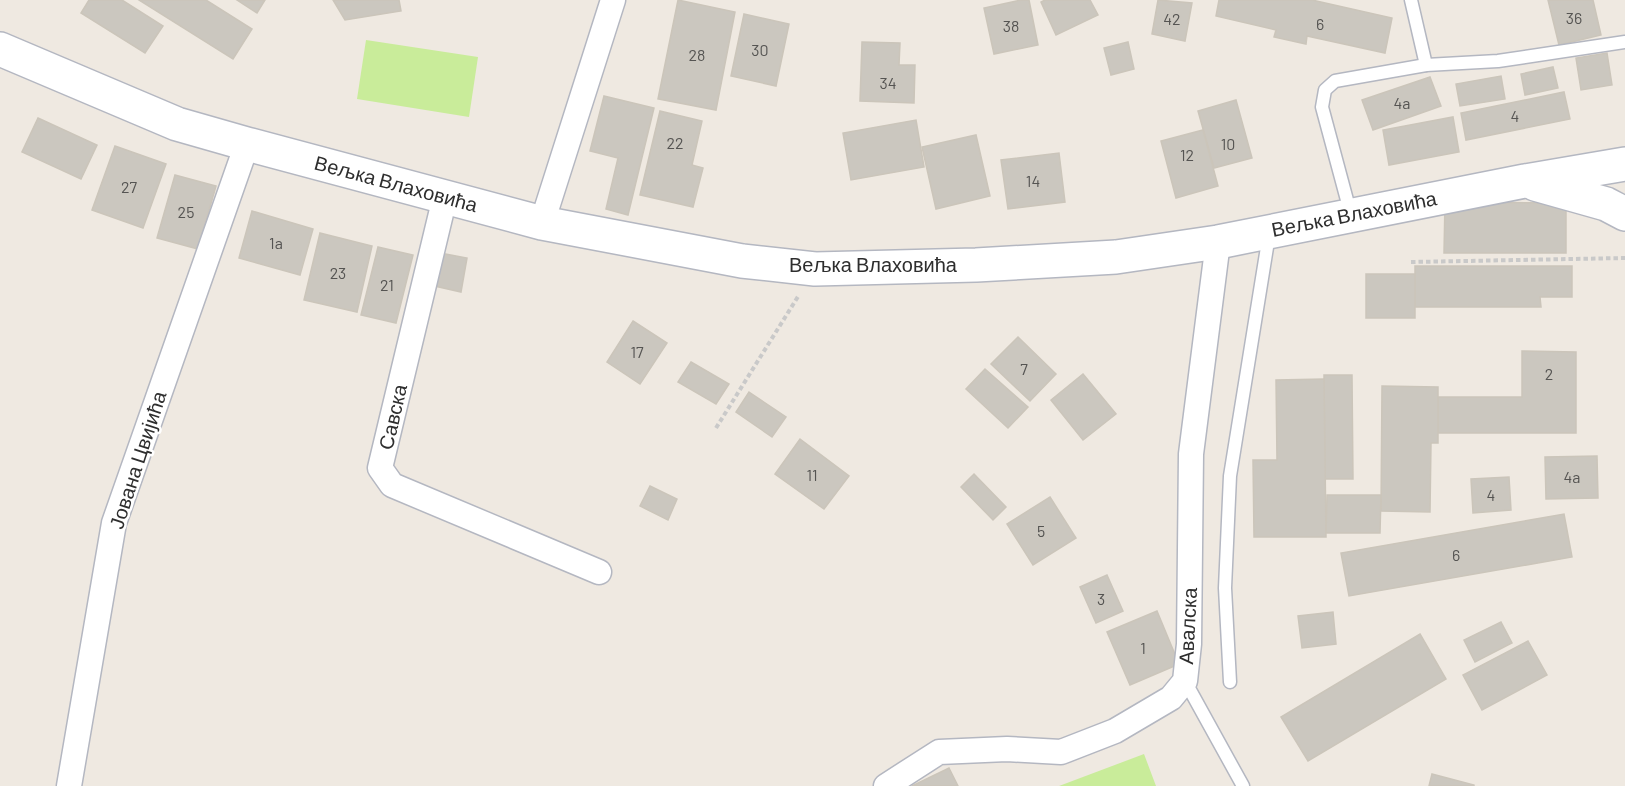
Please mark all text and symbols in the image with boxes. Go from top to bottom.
house number: 36 [1566,8,1582,27]
house number: 42 [1163,9,1181,28]
house number: 6 [1316,14,1324,33]
house number: 38 [1003,16,1019,35]
house number: 30 [751,40,769,59]
house number: 28 [689,45,705,64]
house number: 34 [879,73,897,92]
house number: 4a [1394,93,1411,112]
house number: 4 [1511,106,1519,125]
house number: 22 [666,133,684,152]
house number: 10 [1221,134,1235,153]
house number: 12 [1180,145,1194,164]
street label: Вељка Влаховића [312,150,481,217]
house number: 14 [1026,171,1040,190]
house number: 27 [121,177,137,196]
street label: Вељка Влаховића [1269,185,1439,241]
house number: 25 [178,202,194,221]
house number: 1a [269,233,283,252]
street label: Вељка Влаховића [789,252,958,276]
house number: 23 [330,263,346,282]
house number: 21 [380,275,394,294]
house number: 17 [630,342,644,361]
house number: 7 [1020,359,1028,378]
house number: 2 [1545,364,1553,383]
street label: Савска [373,381,411,452]
street label: Јована Цвијића [103,387,171,532]
house number: 11 [806,465,818,484]
house number: 4a [1564,467,1581,486]
house number: 4 [1487,485,1495,504]
house number: 5 [1037,521,1045,540]
house number: 6 [1452,545,1460,564]
street label: Авалска [1173,586,1201,665]
house number: 3 [1097,589,1105,608]
house number: 1 [1140,638,1146,657]

